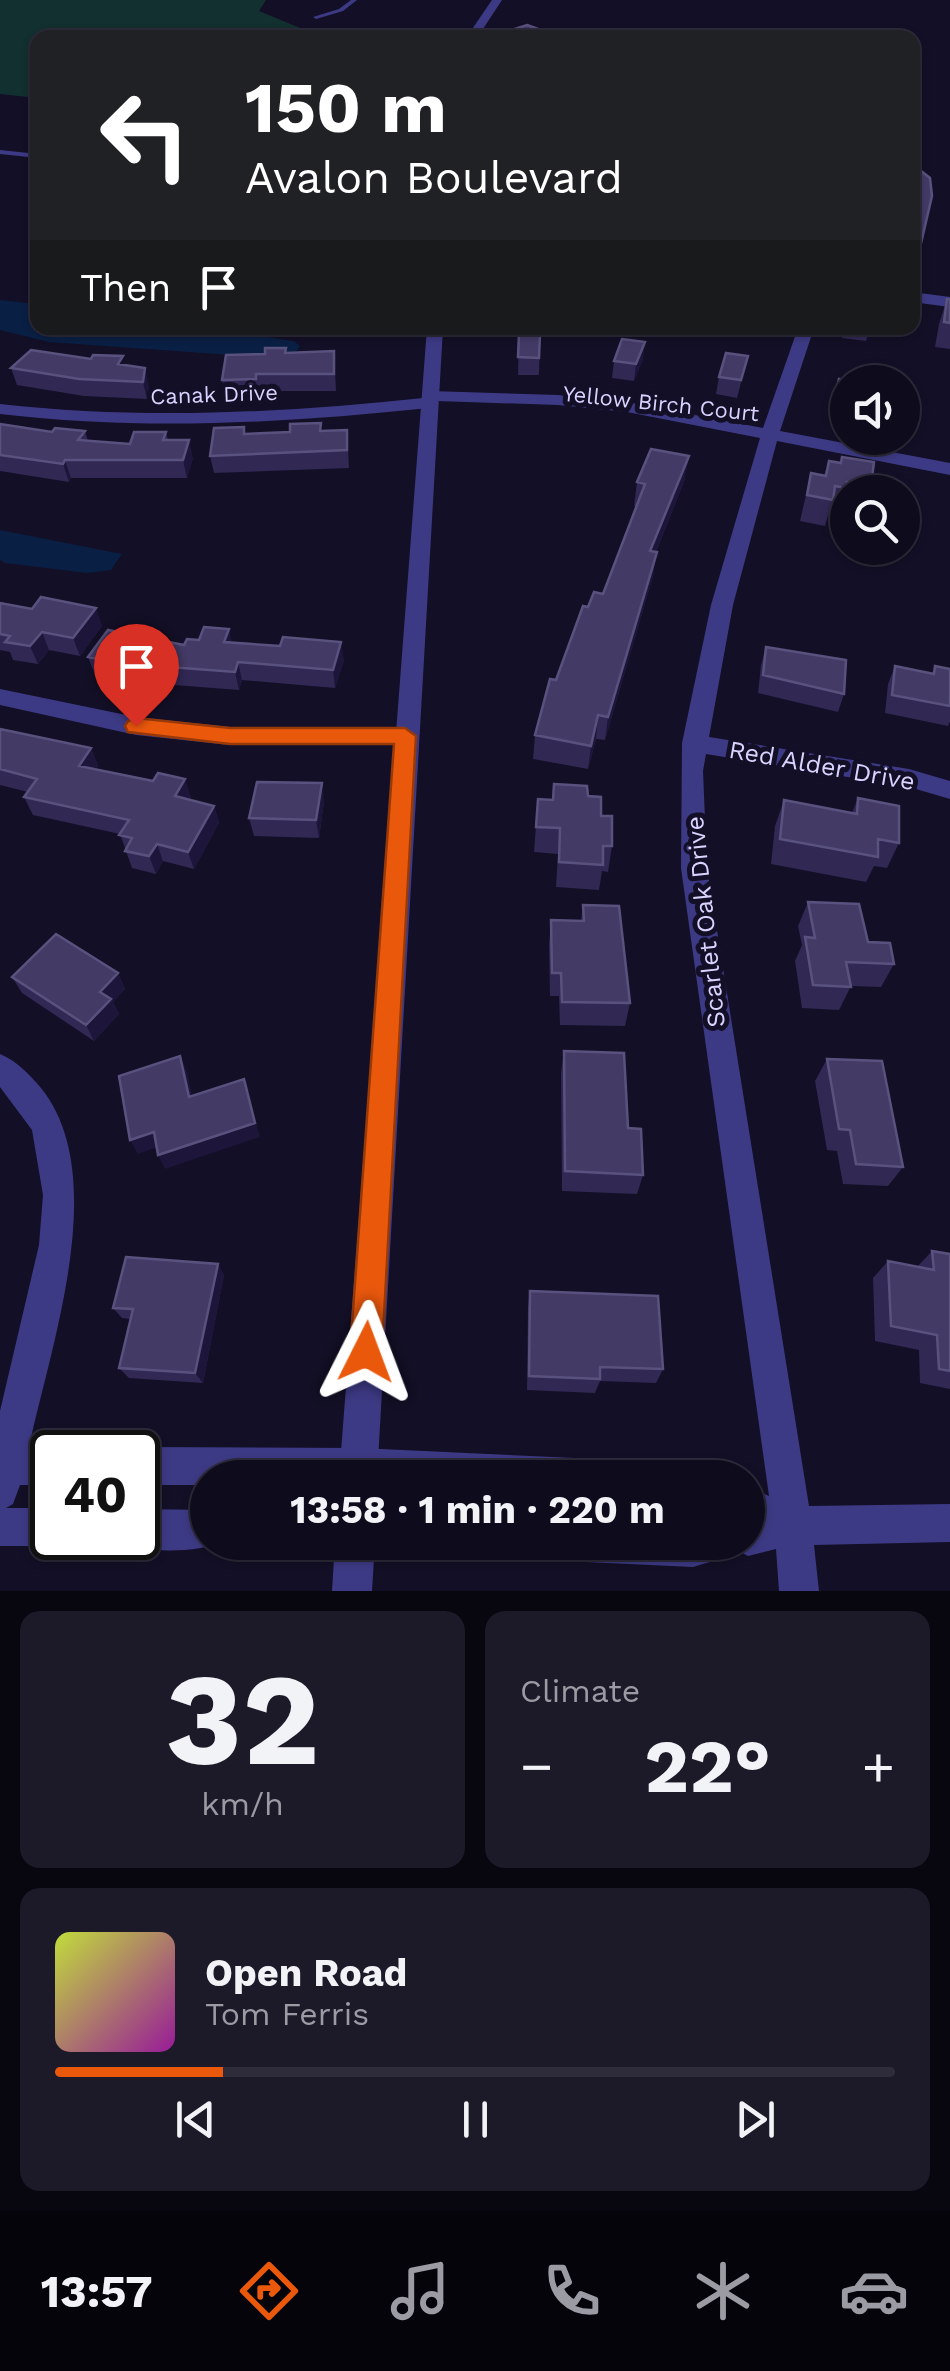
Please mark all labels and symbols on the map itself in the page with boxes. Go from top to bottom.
street label: Canak Drive [150,380,278,409]
street label: Yellow Birch Court [562,381,760,426]
pin [94,624,179,727]
street label: Red Alder Drive [727,735,917,796]
street label: Scarlet Oak Drive [680,815,731,1029]
position arrow [314,1300,418,1404]
speed limit sign: 40 [30,1430,160,1560]

